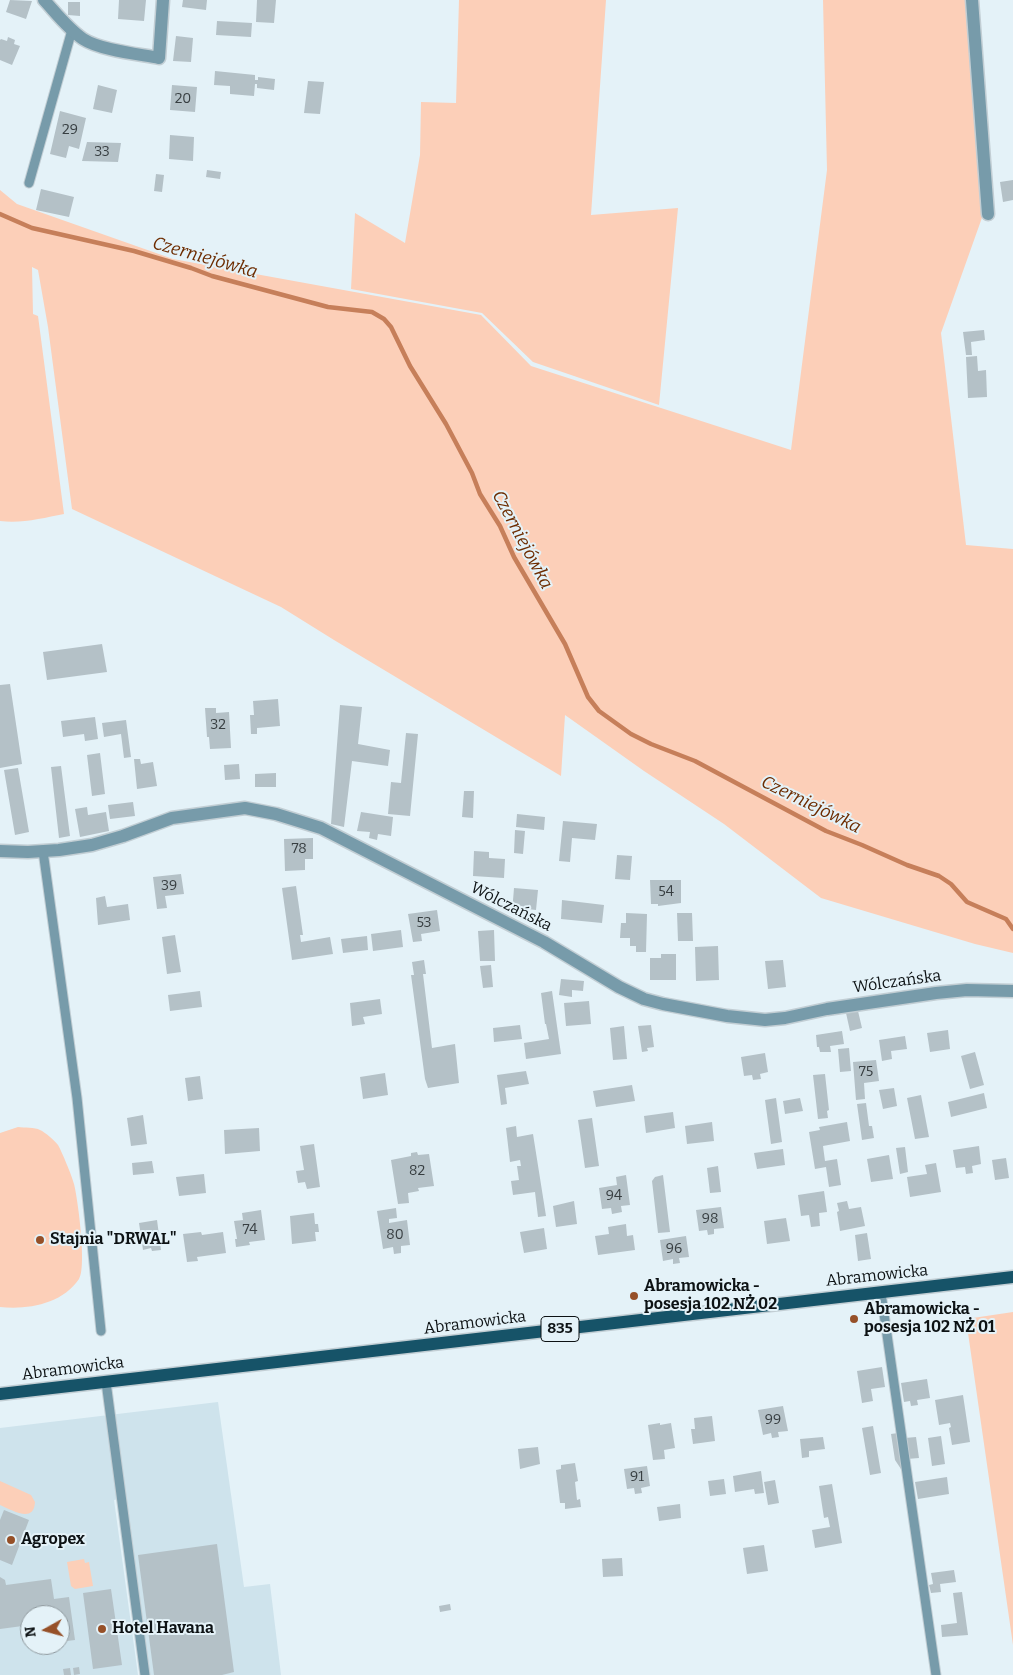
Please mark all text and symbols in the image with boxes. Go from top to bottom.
house number: 20 [175,91,191,107]
house number: 29 [62,122,78,138]
house number: 33 [94,144,110,160]
water label: Czerniejówka [150,233,260,283]
water label: Czerniejówka [487,487,557,593]
house number: 32 [210,717,226,733]
water label: Czerniejówka [758,772,864,838]
house number: 78 [291,841,307,857]
house number: 39 [161,878,177,894]
street label: Wólczańska [467,878,555,936]
house number: 54 [658,884,674,900]
house number: 53 [416,915,432,931]
street label: Wólczańska [852,966,942,998]
house number: 75 [859,1064,873,1080]
house number: 82 [409,1163,425,1179]
house number: 94 [606,1188,622,1204]
house number: 98 [702,1211,718,1227]
house number: 74 [242,1222,258,1238]
house number: 80 [386,1227,404,1243]
place label: Stajnia "DRWAL" [50,1230,177,1250]
marker: Stajnia "DRWAL" [34,1234,46,1246]
house number: 96 [666,1241,682,1257]
street label: Abramowicka [825,1261,929,1291]
place label: Abramowicka - posesja 102 NŻ 02 [644,1277,777,1315]
marker: Abramowicka - posesja 102 NŻ 02 [628,1290,640,1302]
place label: Abramowicka - posesja 102 NŻ 01 [864,1300,995,1338]
street label: Abramowicka [423,1307,527,1339]
marker: Abramowicka - posesja 102 NŻ 01 [848,1313,860,1325]
road number: 835 [541,1316,579,1342]
street label: Abramowicka [21,1353,125,1385]
house number: 99 [765,1412,781,1428]
house number: 91 [630,1469,644,1485]
place label: Agropex [21,1530,85,1550]
marker: Agropex [5,1534,17,1546]
north arrow [20,1605,70,1655]
place label: Hotel Havana [112,1619,214,1639]
marker: Hotel Havana [96,1623,108,1635]
text: N [22,1625,40,1638]

